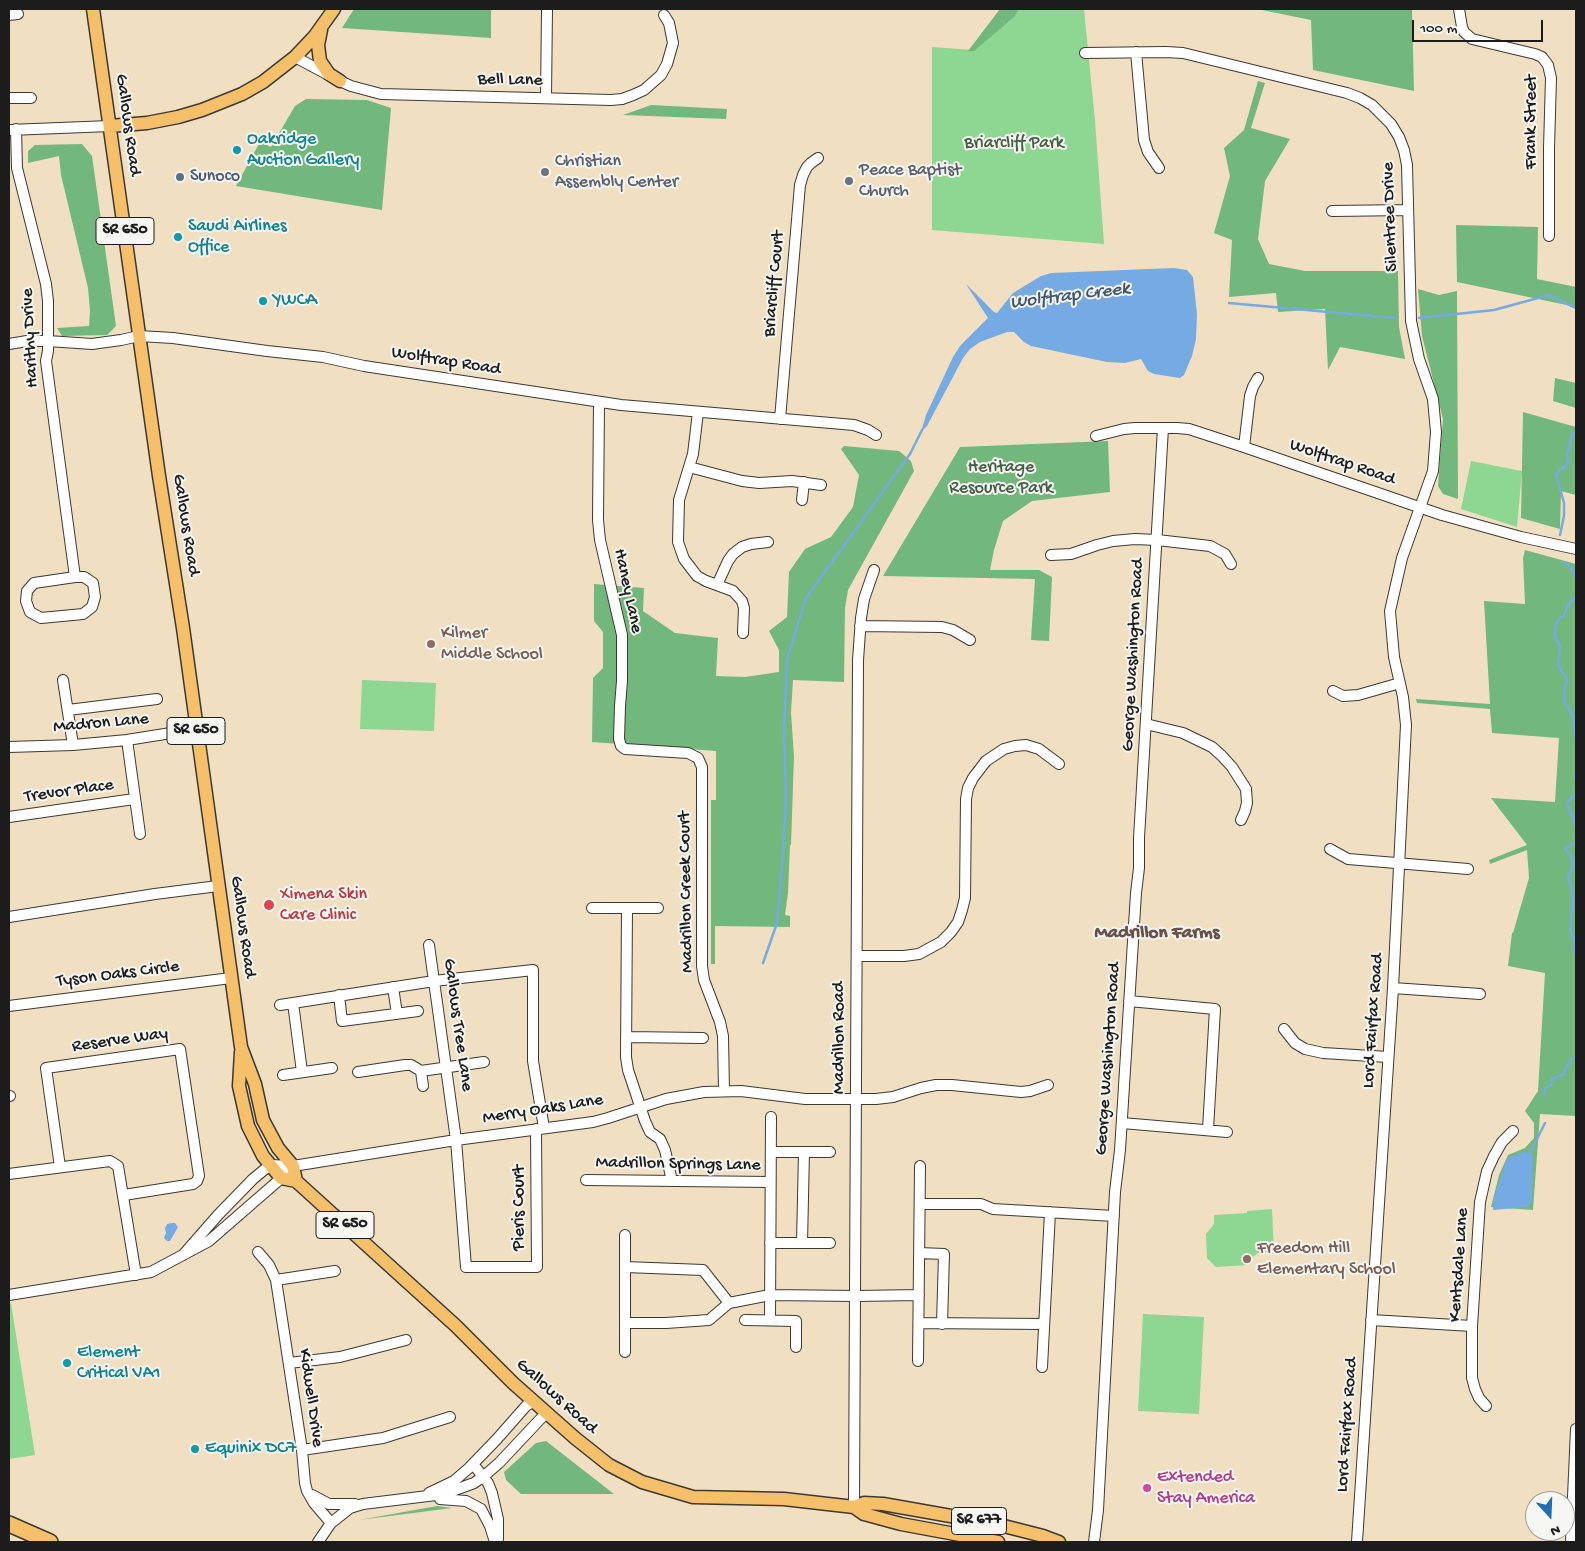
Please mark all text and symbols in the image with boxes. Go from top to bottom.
scale bar [1415,10,1546,42]
text: 100 m [1420,20,1457,38]
street label: Bell Lane [477,70,543,92]
street label: Gallows Road [109,73,145,177]
street label: Frank Street [1521,75,1543,169]
place label: Oakridge Auction Gallery [247,129,359,172]
park label: Briarcliff Park [964,133,1064,155]
marker: Oakridge Auction Gallery [231,144,243,156]
place label: Christian Assembly Center [555,151,678,193]
place label: Peace Baptist Church [859,160,961,202]
street label: Silentree Drive [1378,162,1404,272]
place label: Sunoco [190,166,240,188]
marker: Christian Assembly Center [539,166,551,178]
marker: Sunoco [174,171,186,183]
marker: Peace Baptist Church [843,175,855,187]
place label: Saudi Airlines Office [188,216,287,258]
road number: SR 650 [96,218,154,245]
street label: Briarcliff Court [760,230,790,338]
marker: Saudi Airlines Office [172,231,184,243]
water label: Wolftrap Creek [1009,278,1131,316]
street label: Harithy Drive [18,288,44,388]
place label: YWCA [273,290,317,312]
marker: YWCA [257,295,269,307]
street label: Wolftrap Road [390,343,502,381]
street label: Wolftrap Road [1286,435,1398,491]
park label: Heritage Resource Park [949,457,1053,499]
street label: Gallows Road [166,473,204,577]
street label: Haney Lane [608,547,646,635]
street label: George Washington Road [1118,558,1150,752]
place label: Kilmer Middle School [441,623,543,666]
marker: Kilmer Middle School [425,638,437,650]
street label: Madron Lane [52,709,150,739]
road number: SR 650 [167,718,225,744]
street label: Trevor Place [23,775,115,809]
street label: Madrillon Creek Court [675,811,699,973]
street label: Gallows Road [224,875,260,979]
place label: Ximena Skin Care Clinic [280,884,367,926]
marker: Ximena Skin Care Clinic [262,898,276,912]
district label: Madrillon Farms [1095,923,1219,945]
street label: Lord Fairfax Road [1359,953,1389,1089]
street label: Tyson Oaks Circle [55,957,181,993]
street label: Gallows Tree Lane [437,957,477,1093]
street label: George Washington Road [1091,962,1127,1156]
street label: Madrillon Road [829,982,851,1094]
street label: Reserve Way [71,1024,169,1058]
street label: Merry Oaks Lane [481,1090,605,1130]
street label: Madrillon Springs Lane [595,1153,761,1177]
street label: Pieris Court [509,1165,531,1251]
street label: Kentsdale Lane [1445,1207,1475,1323]
road number: SR 650 [316,1212,374,1238]
place label: Freedom Hill Elementary School [1257,1238,1396,1280]
marker: Freedom Hill Elementary School [1241,1253,1253,1265]
place label: Element Critical VA1 [77,1342,161,1385]
street label: Kidwell Drive [292,1347,328,1449]
street label: Gallows Road [511,1355,601,1439]
marker: Element Critical VA1 [61,1357,73,1369]
street label: Lord Fairfax Road [1333,1357,1363,1493]
place label: Equinix DC7 [205,1438,296,1460]
marker: Equinix DC7 [189,1443,201,1455]
place label: Extended Stay America [1157,1467,1255,1510]
marker: Extended Stay America [1141,1482,1153,1494]
north arrow [1525,1491,1575,1541]
road number: SR 677 [952,1508,1006,1534]
text: N [1548,1520,1562,1539]

